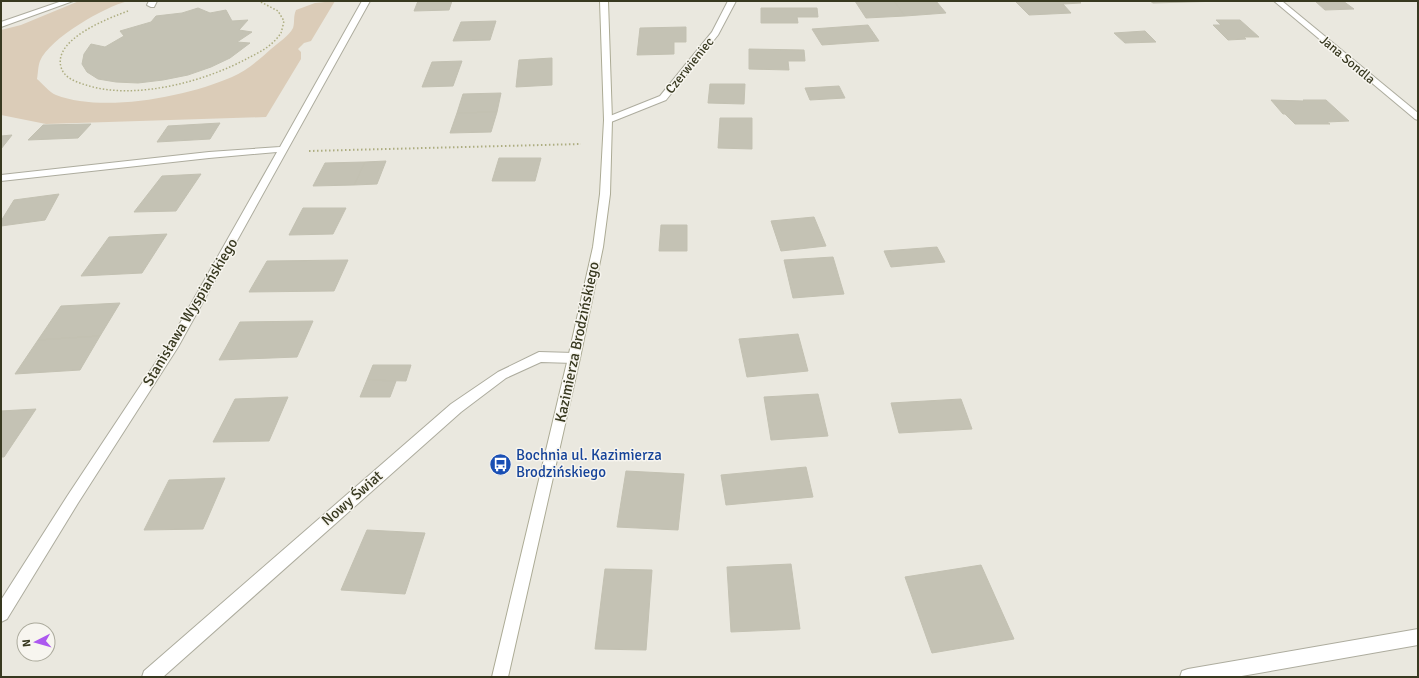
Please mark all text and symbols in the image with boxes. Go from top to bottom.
street label: Jana Sondla [1317,32,1378,87]
street label: Czerwieniec [662,34,717,97]
street label: Stanisława Wyspiańskiego [139,235,241,389]
street label: Kazimierza Brodzińskiego [551,260,603,424]
place label: Bochnia ul. Kazimierza Brodzińskiego [516,446,662,481]
bus stop icon: Bochnia ul. Kazimierza Brodzińskiego [488,451,514,477]
street label: Nowy Świat [317,466,386,529]
north arrow [16,622,56,662]
text: N [20,639,33,647]

